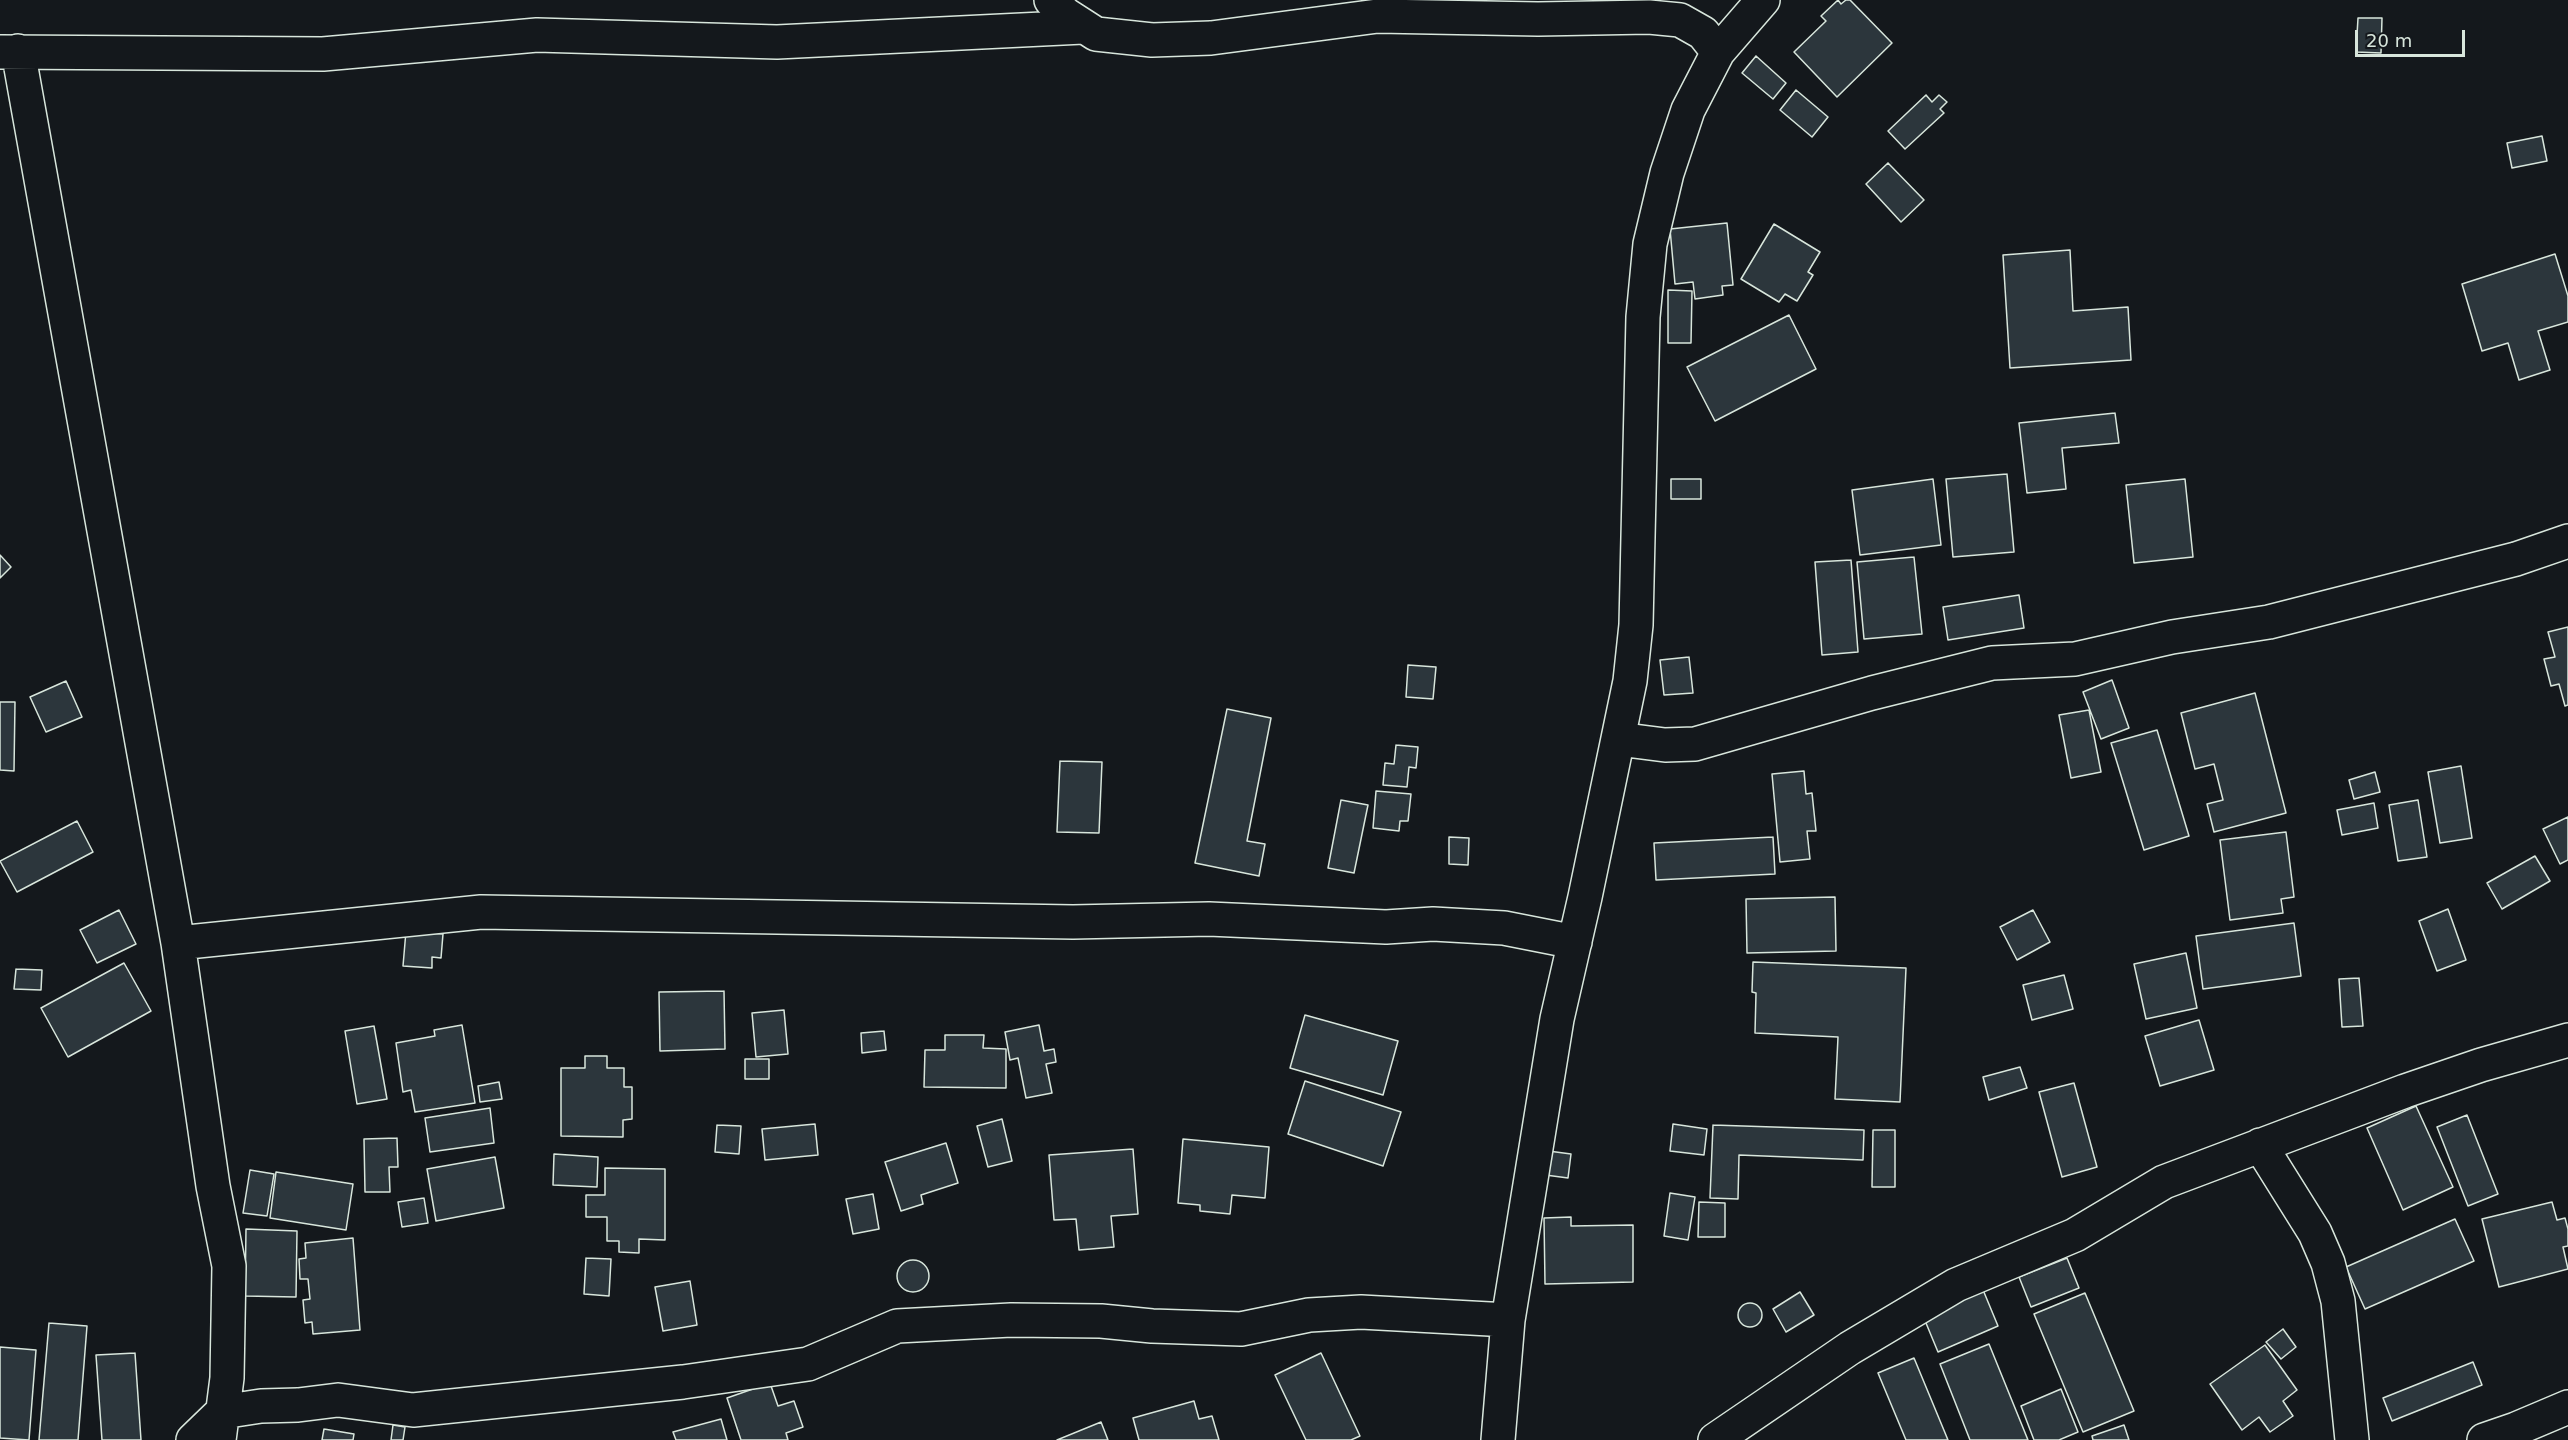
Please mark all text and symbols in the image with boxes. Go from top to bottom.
scale bar [2358,18,2468,56]
text: 20 m [2366,30,2412,51]

